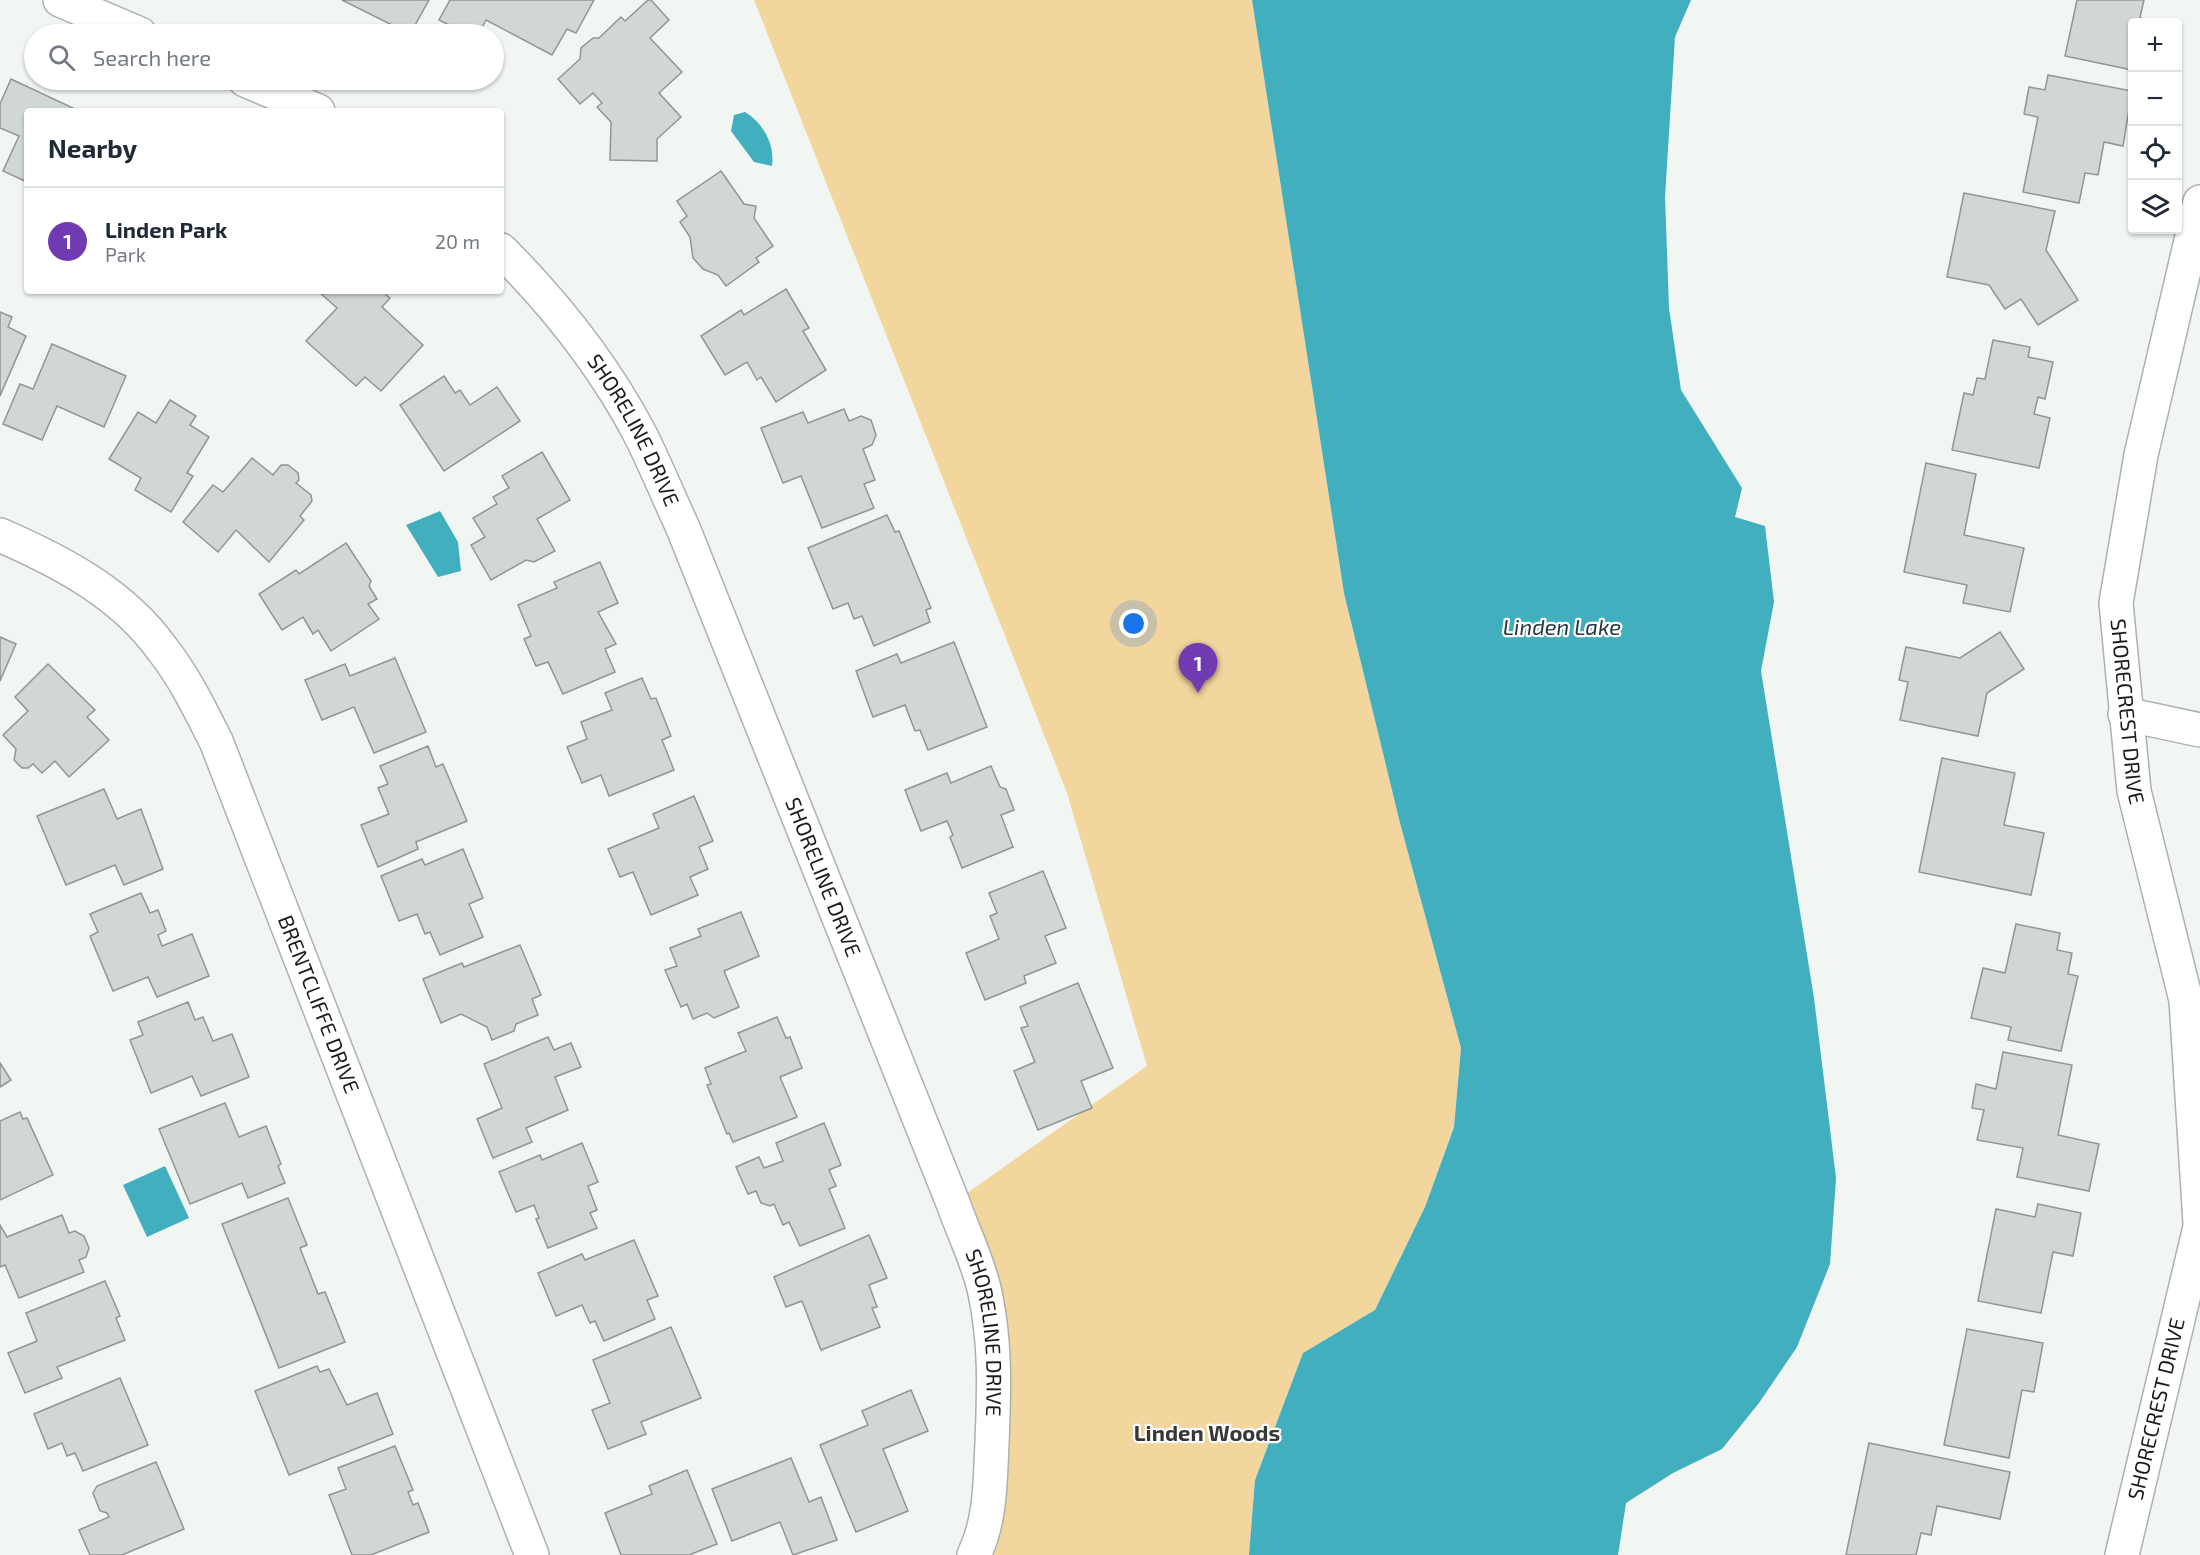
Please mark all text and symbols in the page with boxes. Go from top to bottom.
map controls [2128,18,2182,234]
button: + [2128,18,2182,72]
search box [24,24,504,90]
icon: search [45,41,78,74]
text: Search here [93,44,211,70]
button: − [2128,72,2182,126]
button: locate [2128,126,2182,180]
text: Nearby [48,132,137,163]
button: layers [2128,180,2182,234]
text: Linden Park [105,216,227,242]
text: 1 [63,229,72,253]
text: 20 m [435,229,480,253]
text: Park [105,242,146,266]
street label: SHORELINE DRIVE [583,349,685,510]
your location [1119,609,1148,638]
water label: Linden Lake [1503,613,1621,639]
street label: SHORECREST DRIVE [2107,618,2151,807]
pin: 1 [1178,644,1218,693]
street label: SHORELINE DRIVE [781,794,867,960]
street label: BRENTCLIFFE DRIVE [274,911,365,1096]
street label: SHORELINE DRIVE [961,1245,1008,1417]
street label: SHORECREST DRIVE [2122,1315,2189,1502]
district label: Linden Woods [1134,1419,1280,1445]

